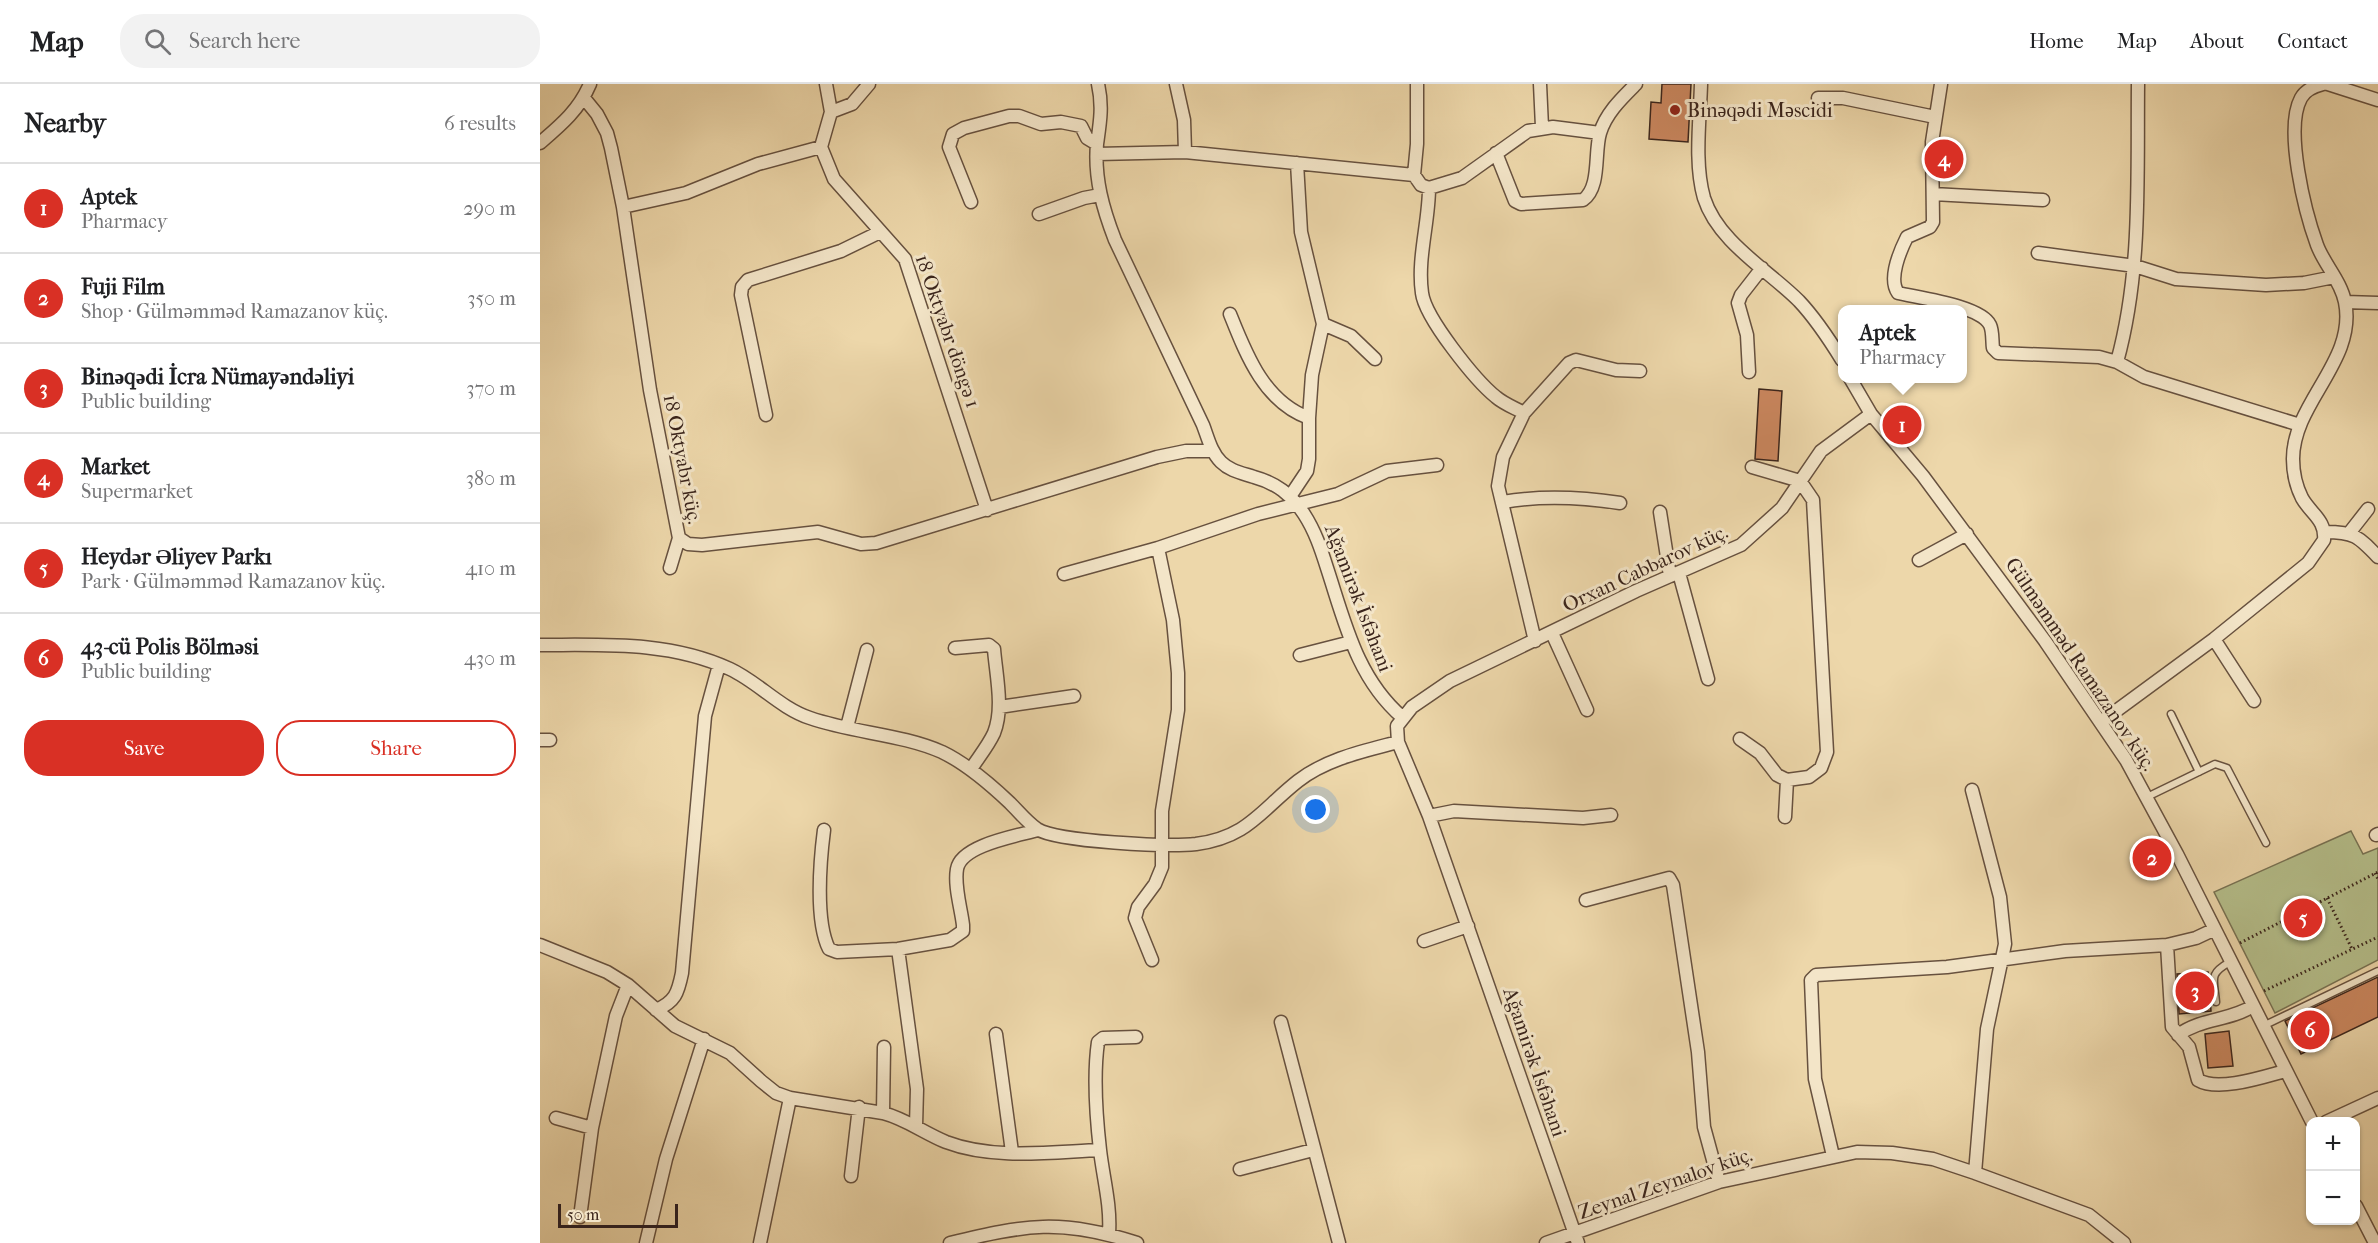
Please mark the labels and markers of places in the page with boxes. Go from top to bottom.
place label: Binəqədi Məscidi [1687,99,1833,122]
marker: Binəqədi Məscidi [1668,103,1682,117]
pin: 4 [1924,136,1964,182]
pin: 1 [1882,402,1922,448]
pin: 2 [2132,836,2172,880]
pin: 5 [2284,896,2322,940]
pin: 3 [2176,968,2214,1014]
pin: 6 [2290,1008,2330,1052]

